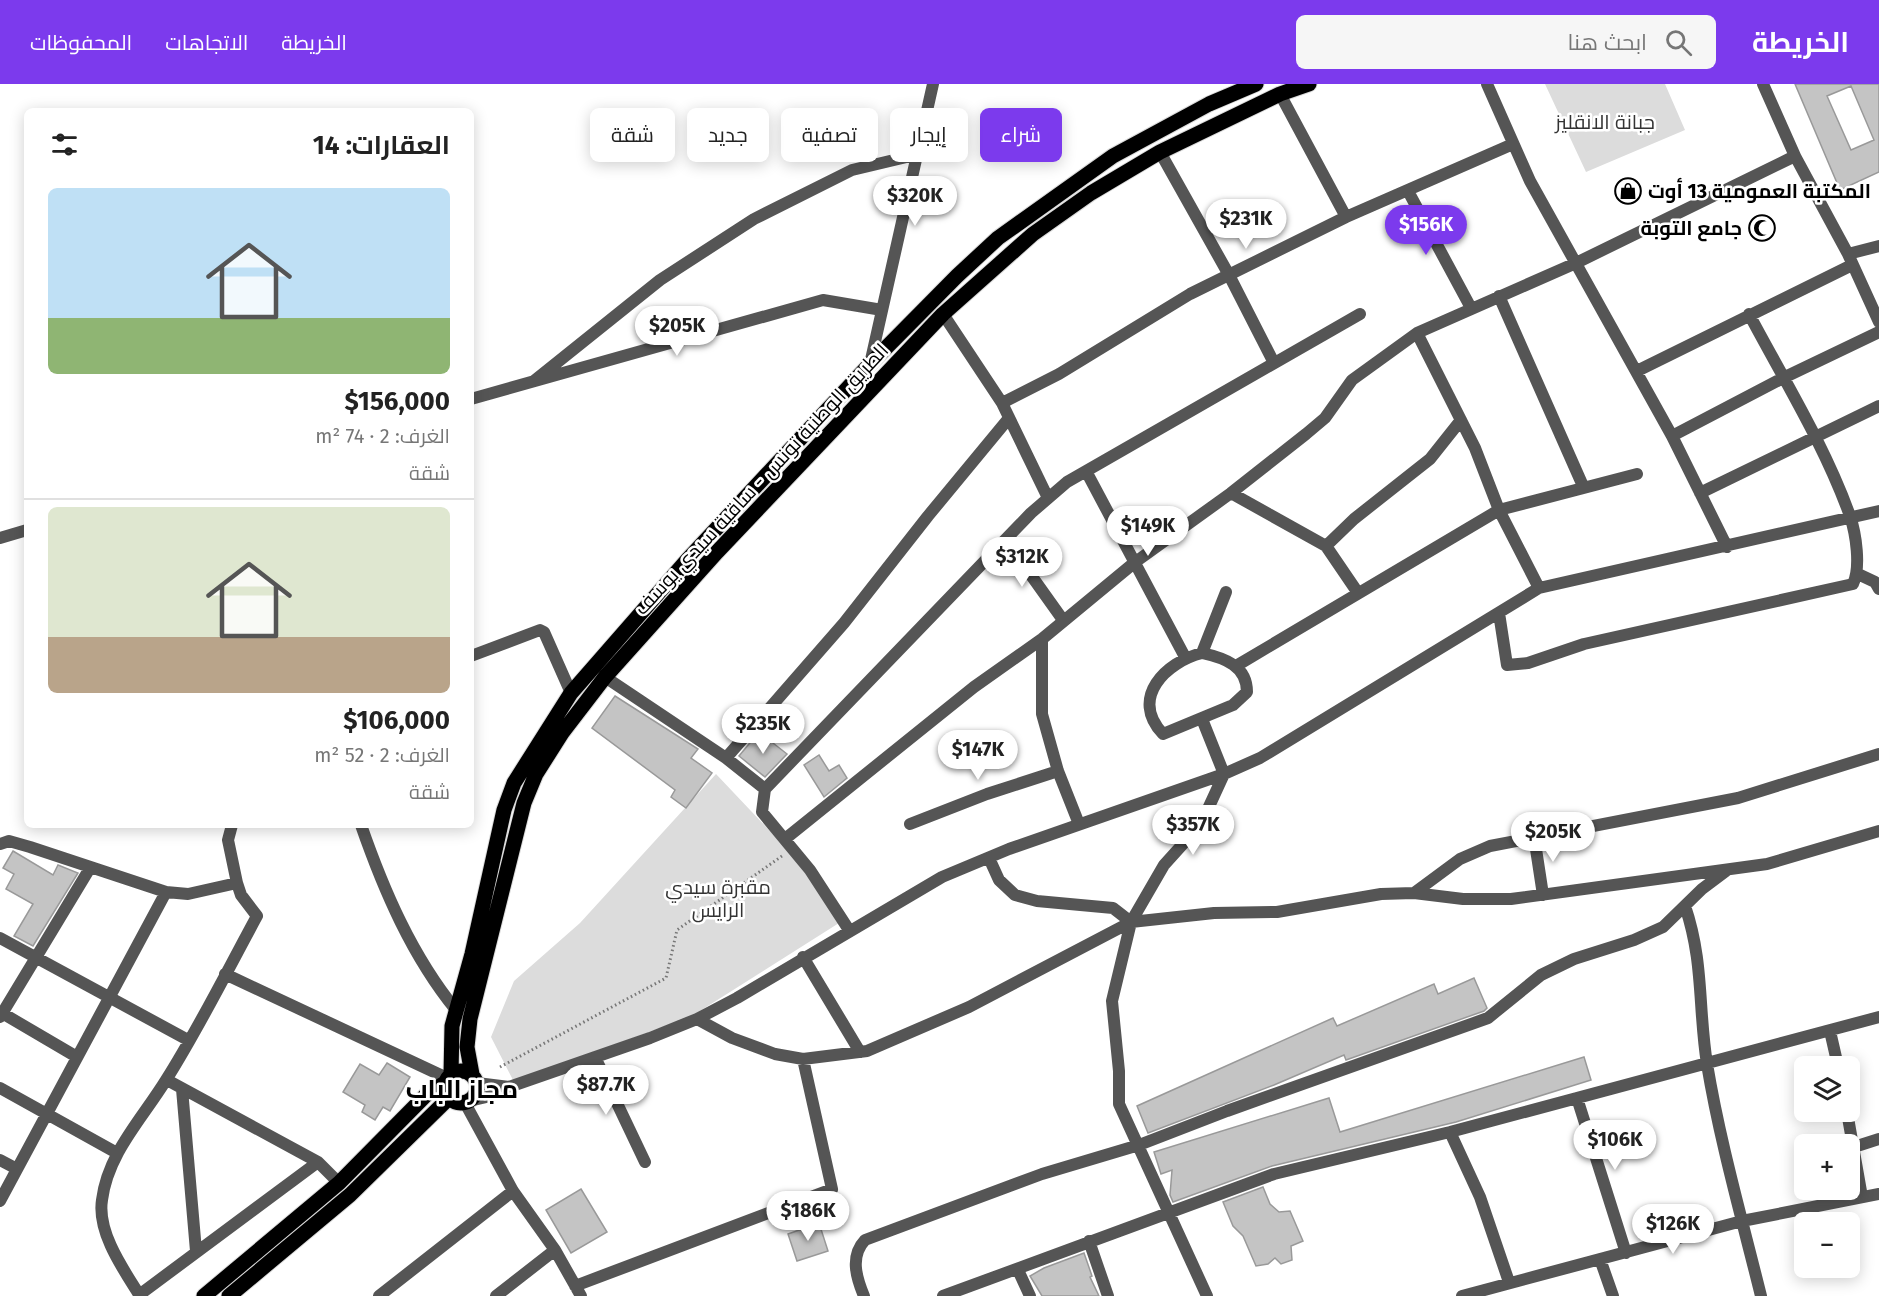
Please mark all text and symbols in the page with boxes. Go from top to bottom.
search box [1296,15,1716,69]
icon: search [1662,26,1695,59]
text: الخريطة [1752,26,1849,59]
text: ابحث هنا [1568,29,1647,56]
text: المحفوظات [30,30,132,56]
text: الاتجاهات [165,30,248,56]
text: الخريطة [281,30,347,56]
chip: شقة [590,108,675,162]
chip: جديد [687,108,769,162]
chip: تصفية [781,108,878,162]
chip: إيجار [890,108,968,162]
chip: شراء [980,108,1062,162]
park label: جبانة الانقليز [1554,110,1655,134]
icon: filters [48,128,81,161]
text: العقارات: 14 [313,130,450,161]
pin: $320K [873,176,957,227]
shop icon: المكتبة العمومية 13 أوت [1613,176,1643,206]
place label: المكتبة العمومية 13 أوت [1648,177,1871,203]
text: $320K [887,183,943,207]
pin: $231K [1204,199,1288,250]
pin: $156K [1384,205,1468,256]
text: $231K [1220,206,1272,230]
text: $156K [1399,212,1453,236]
mosque icon: جامع التوبة [1747,213,1777,243]
place label: جامع التوبة [1641,216,1742,242]
icon: home [195,227,303,335]
pin: $205K [635,306,719,357]
text: $205K [649,313,705,337]
street label: الطريق الوطنية تونس - ساقية سيدي يوسف [629,338,896,622]
text: $156,000 [344,386,450,417]
text: الغرف: 2 · 74 m² [315,424,450,448]
text: شقة [409,461,450,485]
pin: $149K [1106,506,1190,557]
text: $149K [1121,513,1175,537]
pin: $312K [980,537,1064,588]
text: $312K [995,544,1049,568]
icon: home [195,546,303,654]
pin: $235K [721,704,805,755]
text: $106,000 [343,705,450,736]
text: $235K [736,711,790,735]
pin: $147K [936,730,1020,781]
text: $147K [952,737,1004,761]
text: الغرف: 2 · 52 m² [314,743,450,767]
text: شقة [409,780,450,804]
pin: $357K [1151,805,1235,856]
text: $357K [1166,812,1220,836]
pin: $205K [1511,812,1595,863]
text: $205K [1525,819,1581,843]
park label: مقبرة سيدي الرايس [665,875,771,923]
map controls [1794,1056,1860,1278]
button: layers [1794,1056,1860,1122]
pin: $87.7K [557,1065,655,1116]
text: $87.7K [577,1072,635,1096]
district label: مجاز الباب [406,1074,518,1105]
pin: $106K [1573,1120,1657,1171]
text: $106K [1587,1127,1643,1151]
button: + [1794,1134,1860,1200]
pin: $186K [766,1191,850,1242]
text: $186K [780,1198,836,1222]
pin: $126K [1631,1204,1715,1255]
text: $126K [1646,1211,1700,1235]
button: − [1794,1212,1860,1278]

